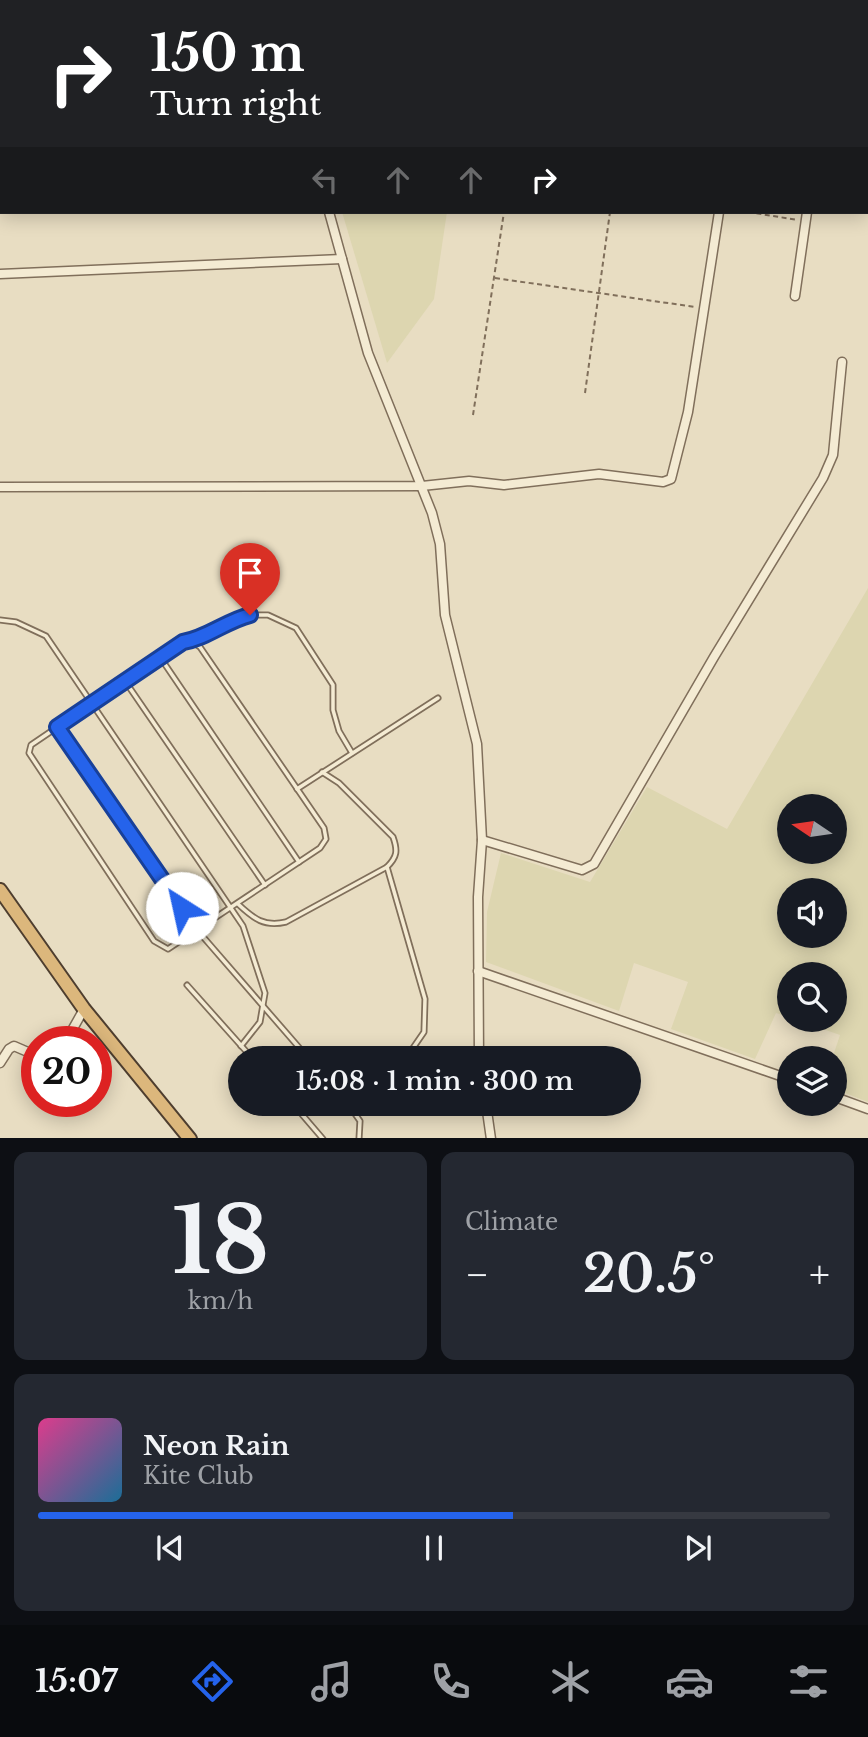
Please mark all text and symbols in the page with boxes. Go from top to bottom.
text: 150 m [150,23,305,84]
icon: right [35,28,126,119]
text: Turn right [150,84,321,124]
icon: left [306,161,344,199]
icon: ahead [379,161,417,199]
icon: ahead [452,161,490,199]
icon: right [525,161,563,199]
pin [220,543,280,615]
icon: arrive [231,554,269,592]
north arrow [777,794,847,864]
map controls [777,794,847,1116]
position arrow [145,871,219,945]
button: sound [777,878,847,948]
button: search [777,962,847,1032]
speed limit sign: 20 [21,1026,112,1117]
button: layers [777,1046,847,1116]
text: 15:08 · 1 min · 300 m [295,1065,574,1097]
text: 18 [172,1185,269,1298]
text: Climate [465,1208,558,1236]
text: 20.5° [583,1242,715,1306]
text: − [465,1251,489,1298]
text: + [809,1251,830,1298]
text: km/h [188,1287,253,1315]
text: Neon Rain [143,1430,289,1462]
text: Kite Club [143,1462,254,1490]
icon: previous [151,1529,189,1567]
icon: pause [415,1529,453,1567]
icon: next [679,1529,717,1567]
icon: directions [188,1657,237,1706]
icon: music [307,1657,356,1706]
icon: phone [426,1657,475,1706]
icon: climate [546,1657,595,1706]
icon: car [665,1657,714,1706]
icon: filters [784,1657,833,1706]
text: 15:07 [35,1661,118,1701]

